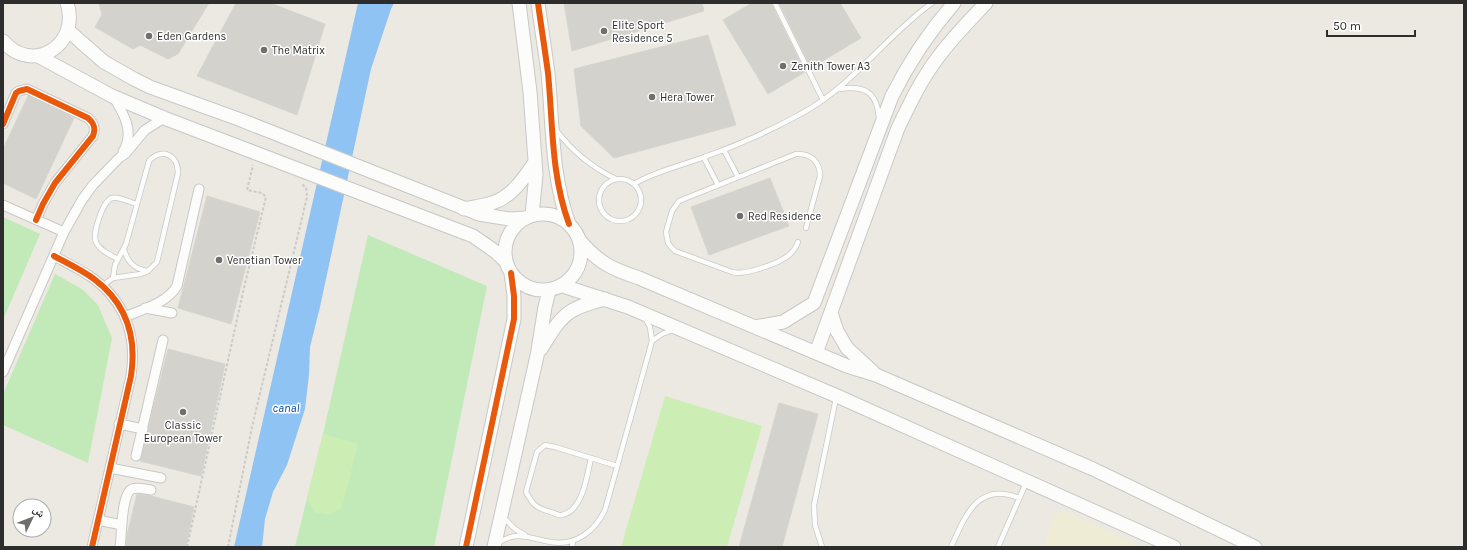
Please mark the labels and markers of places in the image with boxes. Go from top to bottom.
place label: Elite Sport Residence 5 [612,19,672,45]
marker: Elite Sport Residence 5 [599,26,609,36]
place label: Eden Gardens [157,30,227,43]
marker: Eden Gardens [144,31,154,41]
place label: The Matrix [272,44,325,57]
marker: The Matrix [259,45,269,55]
place label: Zenith Tower A3 [791,60,870,73]
marker: Zenith Tower A3 [778,61,788,71]
place label: Hera Tower [660,91,714,104]
marker: Hera Tower [647,92,657,102]
place label: Red Residence [748,210,821,223]
marker: Red Residence [735,211,745,221]
place label: Venetian Tower [227,254,302,267]
marker: Venetian Tower [214,255,224,265]
marker: Classic European Tower [178,407,188,417]
place label: Classic European Tower [144,419,222,445]

